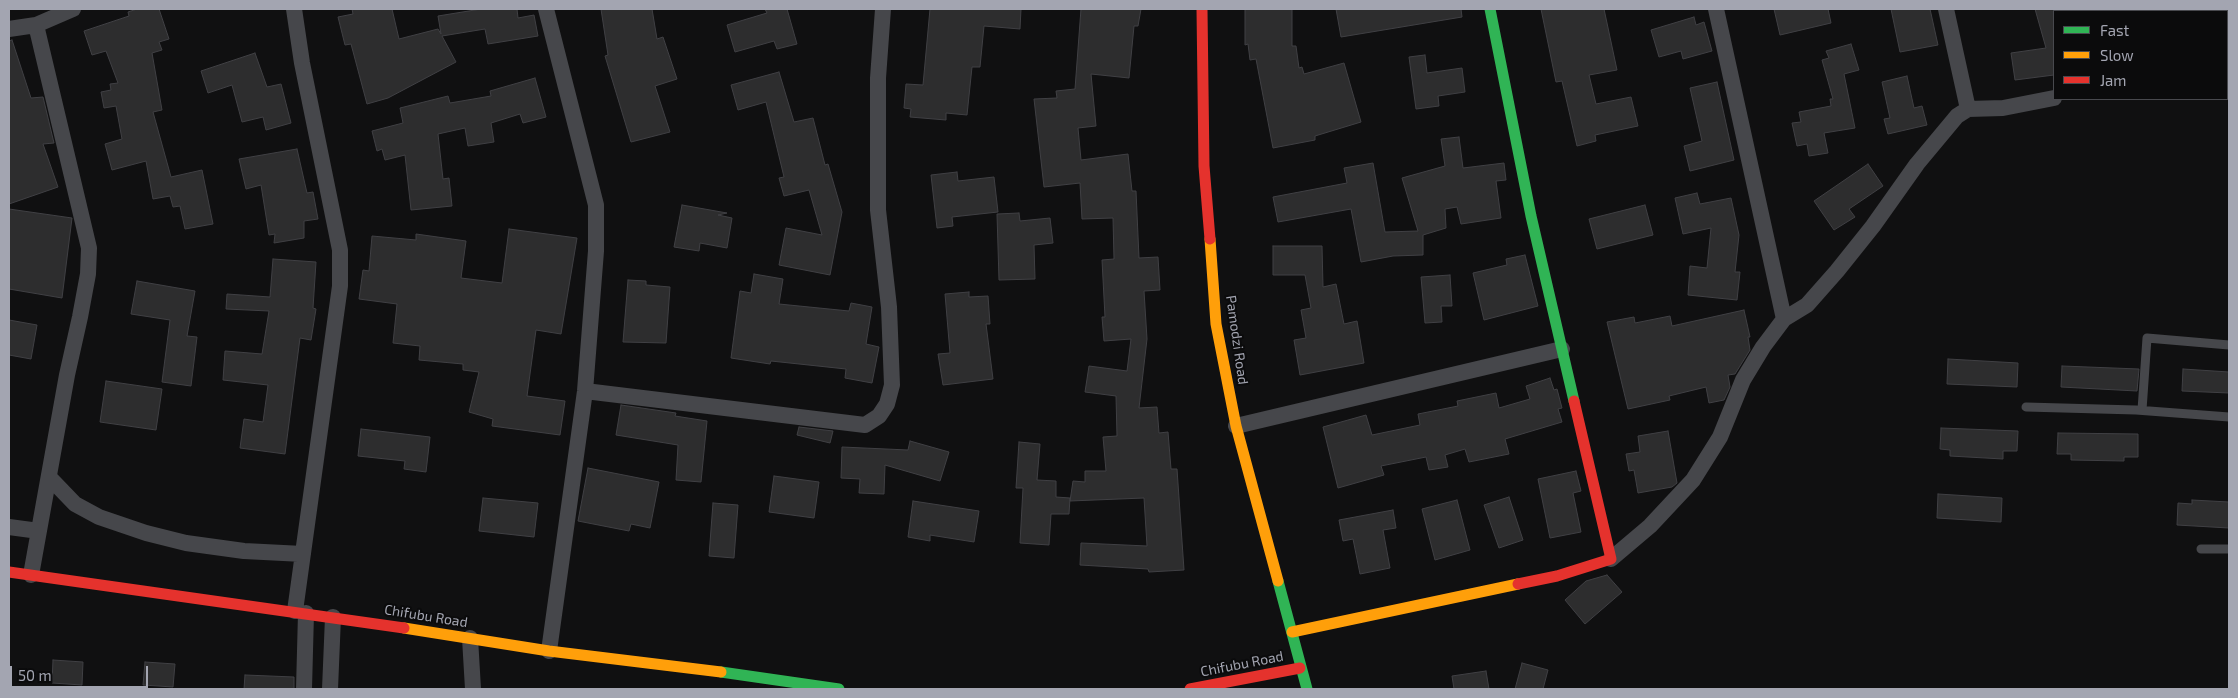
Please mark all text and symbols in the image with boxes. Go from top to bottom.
legend [2053,10,2228,100]
text: Fast [2100,21,2129,39]
text: Slow [2100,46,2134,64]
text: Jam [2100,71,2126,89]
street label: Pamodzi Road [1222,294,1252,386]
street label: Chifubu Road [383,601,469,631]
street label: Chifubu Road [1199,648,1285,680]
scale bar [12,656,150,688]
text: 50 m [18,666,52,684]

